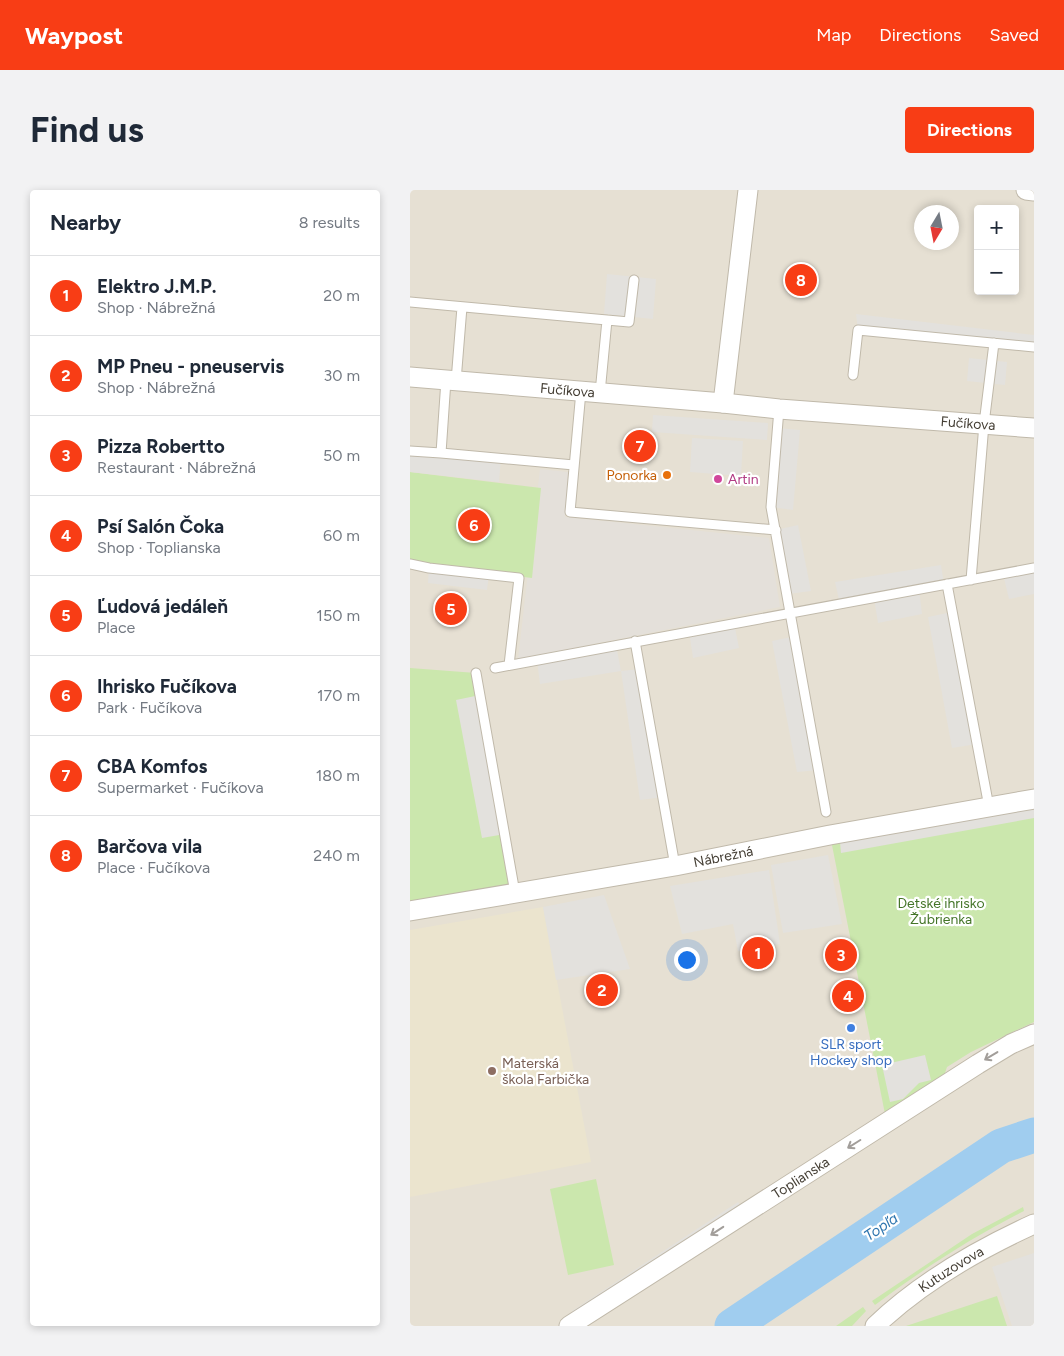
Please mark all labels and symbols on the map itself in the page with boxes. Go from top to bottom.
north arrow [914,205,959,250]
pin: 8 [785,261,817,299]
street label: Fučíkova [539,380,596,401]
street label: Fučíkova [940,413,996,434]
pin: 7 [624,427,656,465]
place label: Ponorka [606,467,657,484]
marker: Ponorka [661,469,673,481]
place label: Artin [728,471,759,488]
marker: Artin [712,473,724,485]
pin: 6 [458,506,490,544]
pin: 5 [435,590,467,628]
street label: Nábrežná [692,843,755,871]
park label: Detské ihrisko Žubrienka [897,895,985,928]
pin: 1 [742,934,774,972]
pin: 3 [825,936,857,974]
your location [674,947,700,973]
pin: 2 [586,971,618,1009]
pin: 4 [832,977,864,1015]
marker: SLR sport Hockey shop [845,1022,857,1034]
place label: SLR sport Hockey shop [810,1036,892,1069]
one-way arrow [984,1052,998,1062]
place label: Materská škola Farbička [502,1055,589,1088]
marker: Materská škola Farbička [486,1065,498,1077]
one-way arrow [847,1139,861,1149]
street label: Toplianska [769,1153,833,1203]
water label: Topľa [861,1209,902,1245]
one-way arrow [710,1226,724,1236]
street label: Kutuzovova [915,1243,987,1296]

